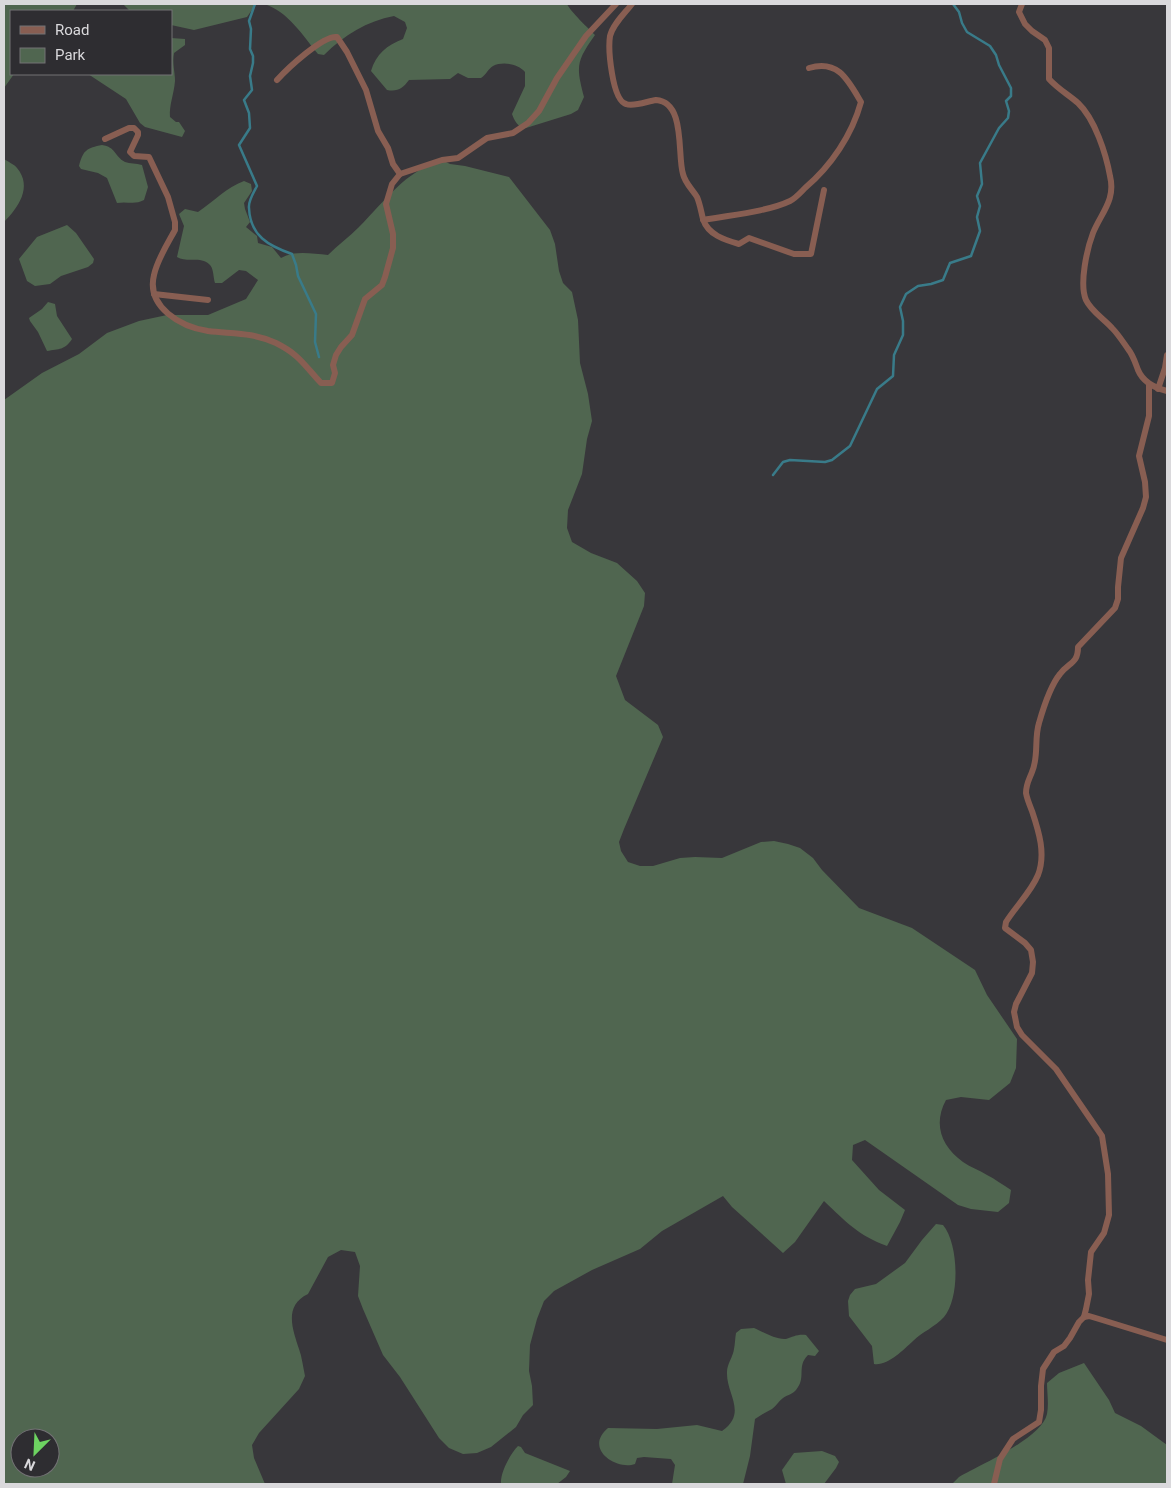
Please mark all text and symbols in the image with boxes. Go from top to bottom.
legend [10,10,172,75]
text: Road [55,21,89,39]
text: Park [55,46,86,64]
north arrow [10,1428,60,1478]
text: N [22,1456,37,1474]

